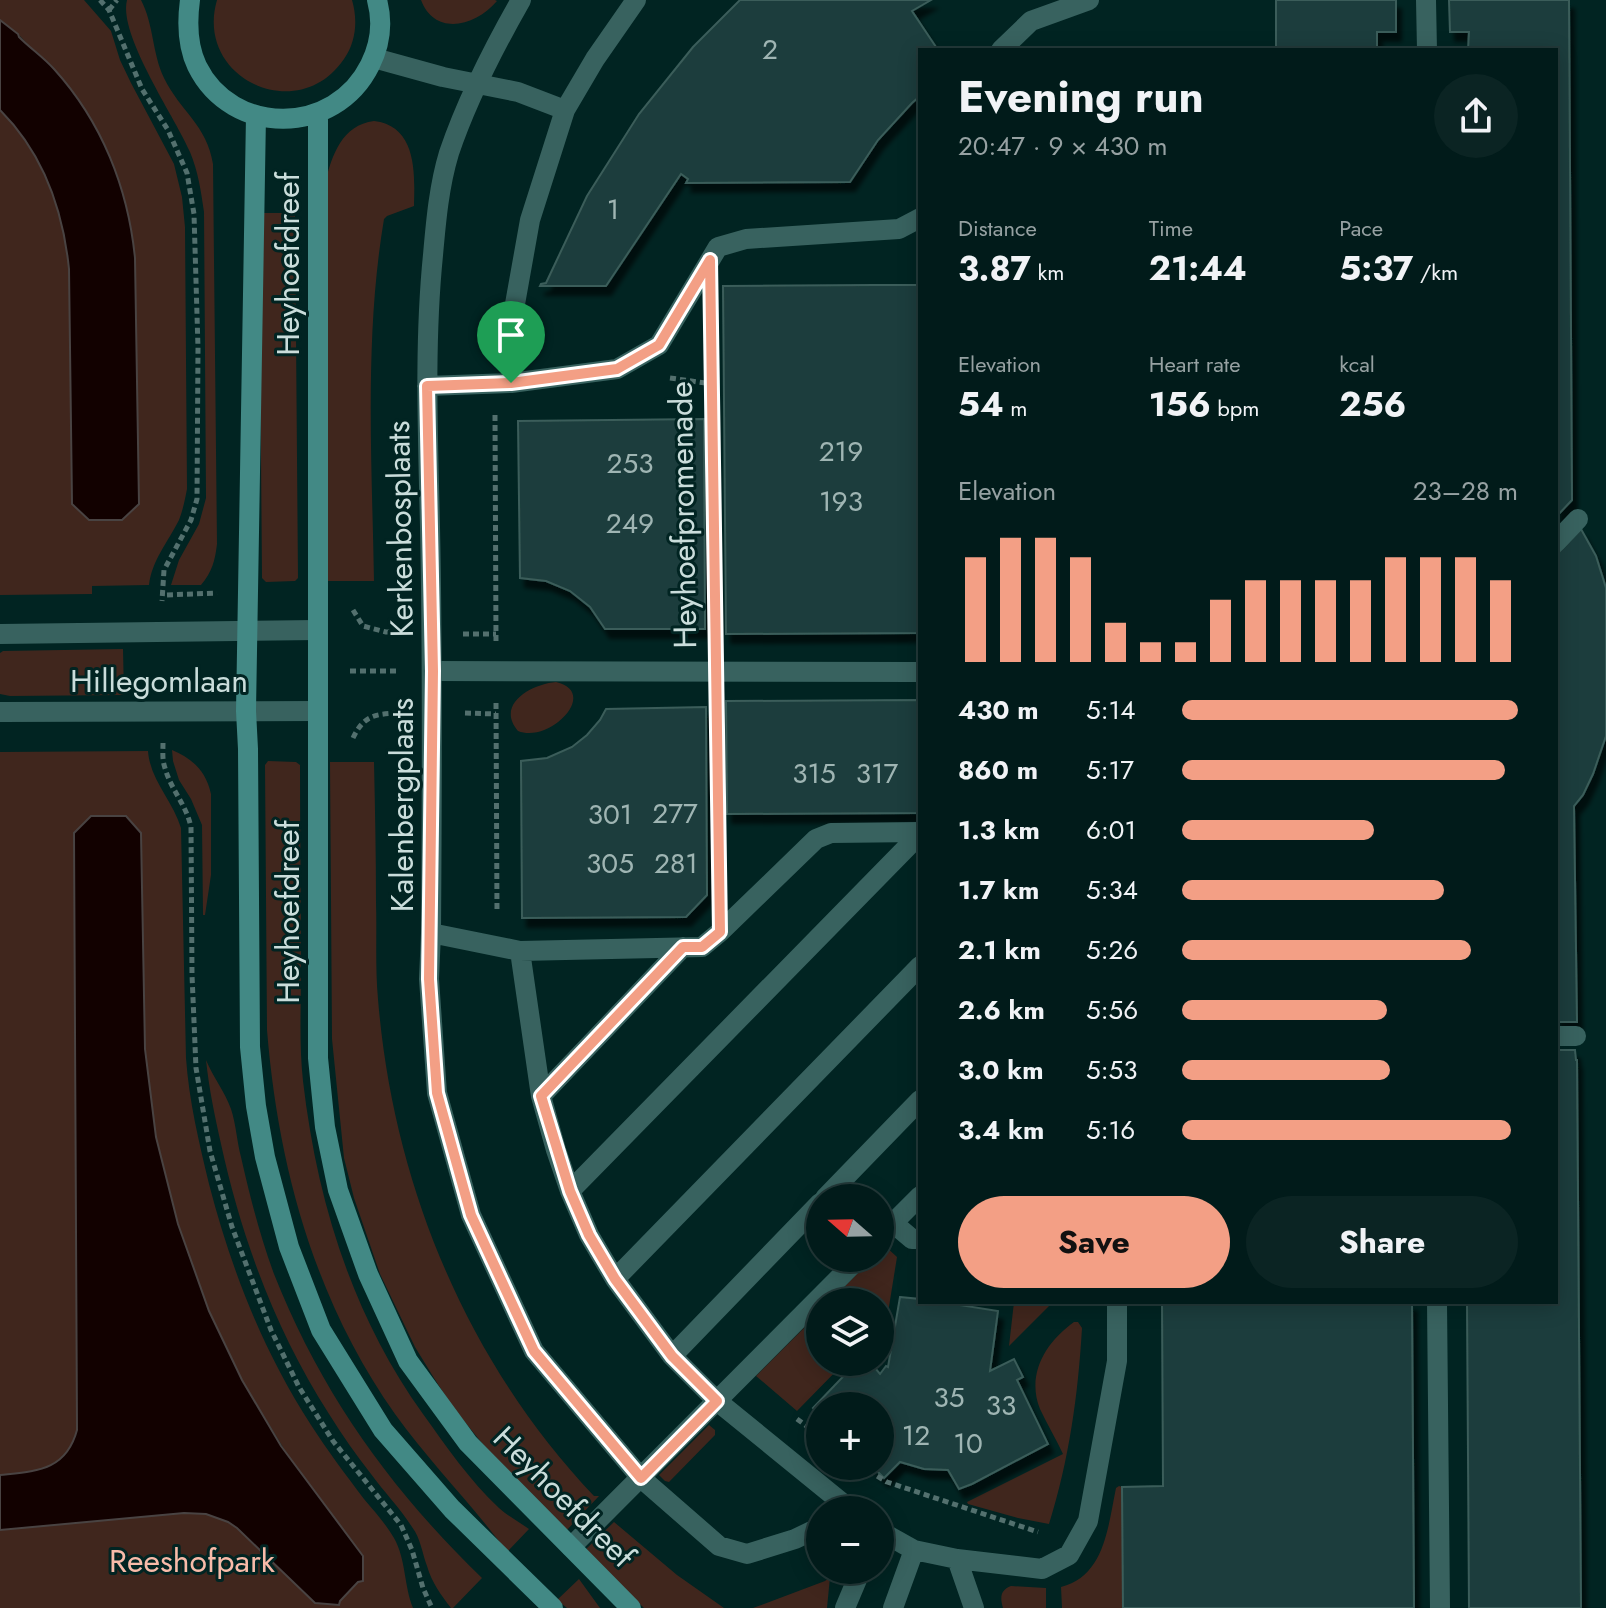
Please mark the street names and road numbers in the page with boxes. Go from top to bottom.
street label: Heyhoefdreef [265,171,311,356]
street label: Heyhoefpromenade [658,381,708,649]
street label: Kerkenbosplaats [375,420,425,638]
street label: Hillegomlaan [70,658,248,704]
street label: Kalenbergplaats [379,698,425,912]
street label: Heyhoefdreef [265,819,311,1004]
street label: Heyhoefdreef [483,1416,646,1579]

